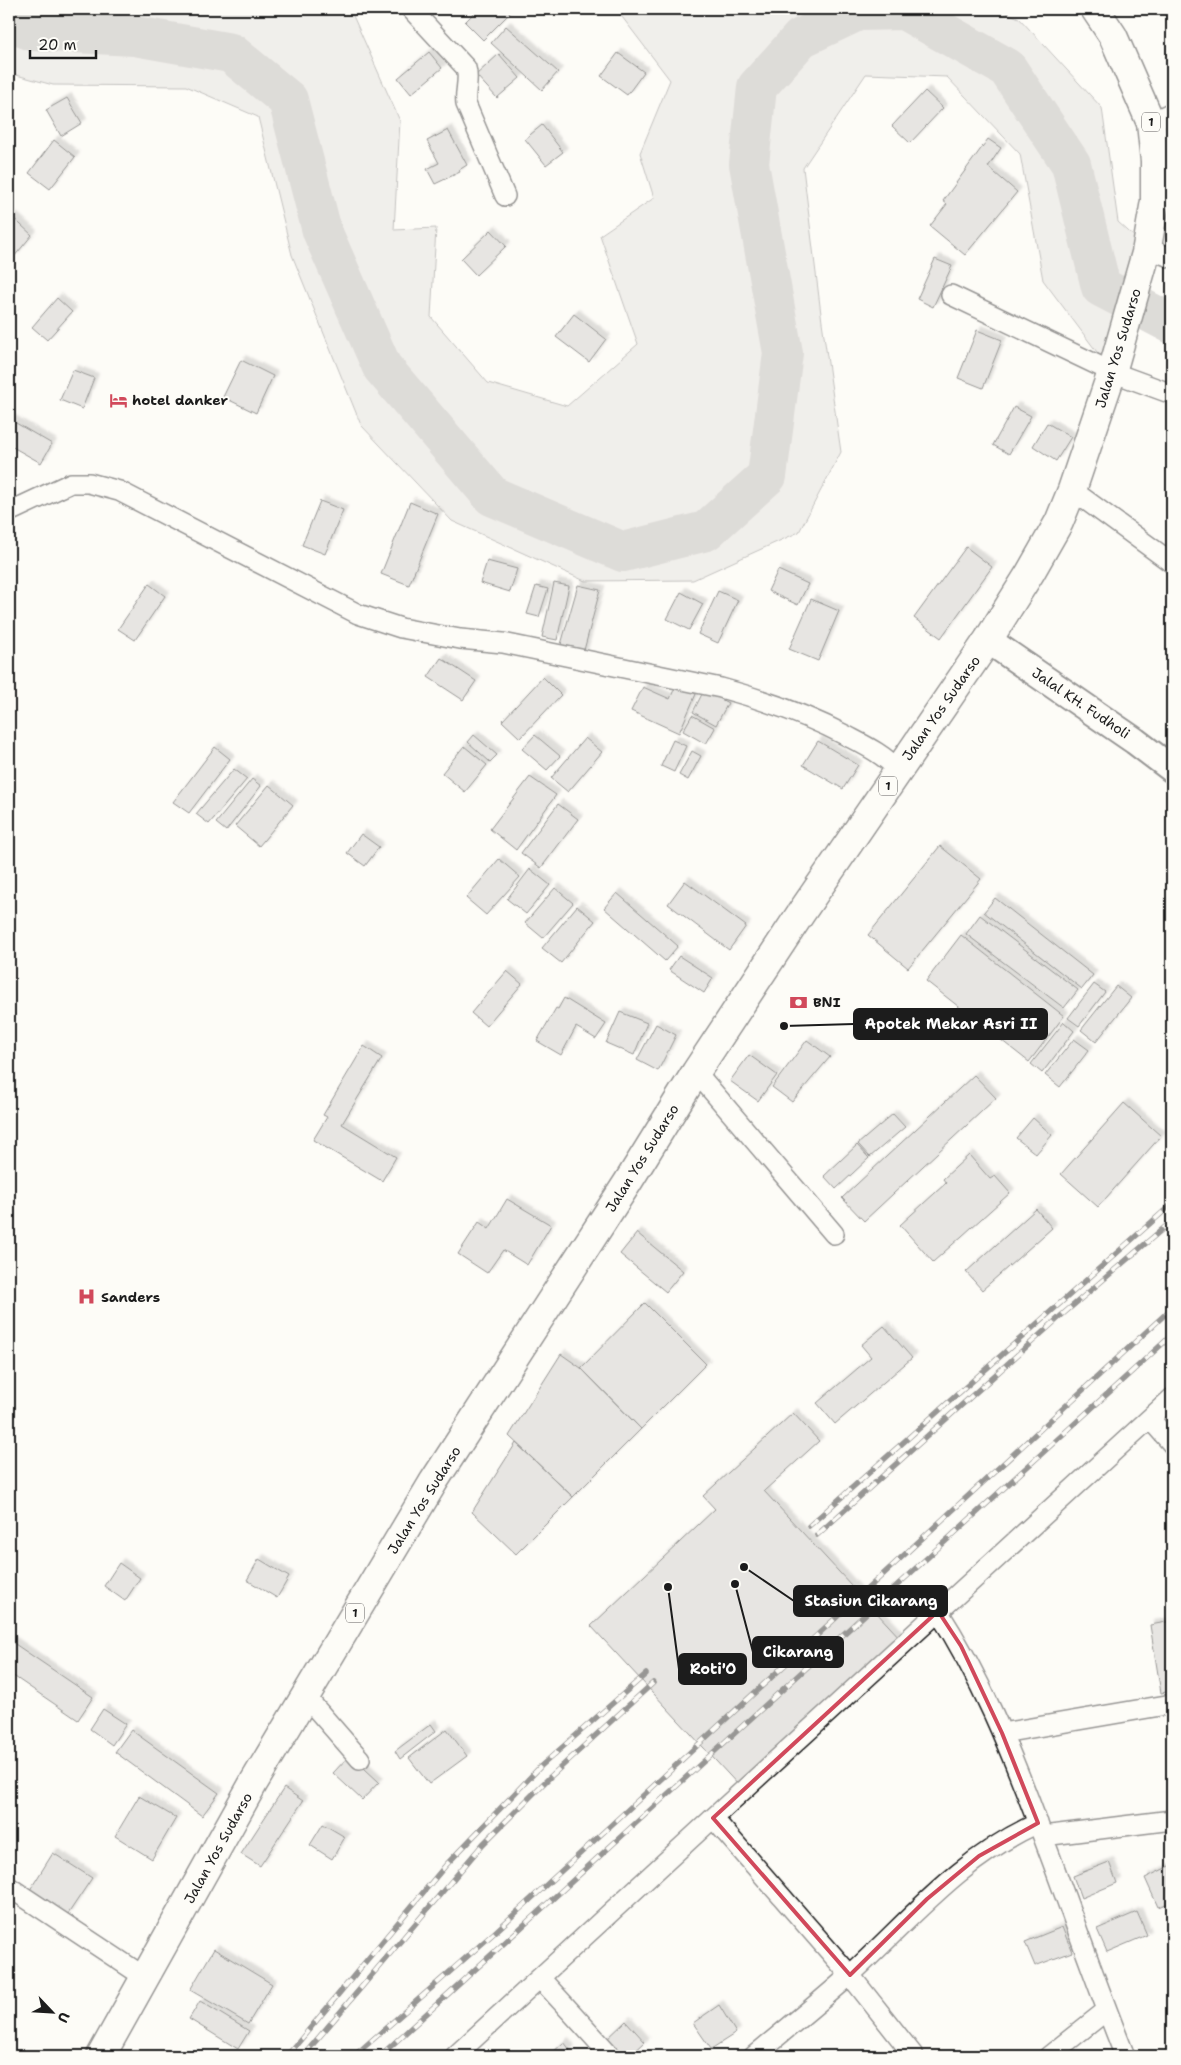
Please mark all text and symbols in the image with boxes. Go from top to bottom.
scale bar [30,28,96,60]
text: 20 m [38,35,77,55]
road number: 1 [1142,112,1160,132]
street label: Jalan Yos Sudarso [1091,286,1145,410]
hotel icon: hotel danker [108,390,128,410]
place label: hotel danker [132,391,228,409]
street label: Jalan Yos Sudarso [898,652,984,764]
street label: Jalal KH. Fudholi [1028,663,1134,743]
road number: 1 [879,776,897,796]
bank icon: BNI [789,992,809,1012]
place label: BNI [813,993,841,1011]
callout: Apotek Mekar Asri II [854,1009,1047,1039]
text: Apotek Mekar Asri II [865,1014,1038,1034]
street label: Jalan Yos Sudarso [601,1101,683,1215]
hospital icon: Sanders [77,1287,97,1307]
place label: Sanders [101,1288,160,1306]
street label: Jalan Yos Sudarso [383,1443,465,1557]
callout: Stasiun Cikarang [794,1586,947,1616]
text: Stasiun Cikarang [804,1591,938,1611]
road number: 1 [346,1604,364,1622]
callout: Cikarang [753,1637,843,1667]
text: Cikarang [763,1642,833,1662]
callout: Roti'O [679,1654,746,1684]
text: Roti'O [690,1659,736,1679]
street label: Jalan Yos Sudarso [180,1789,256,1907]
north arrow [28,1988,78,2038]
text: U [54,2009,74,2026]

